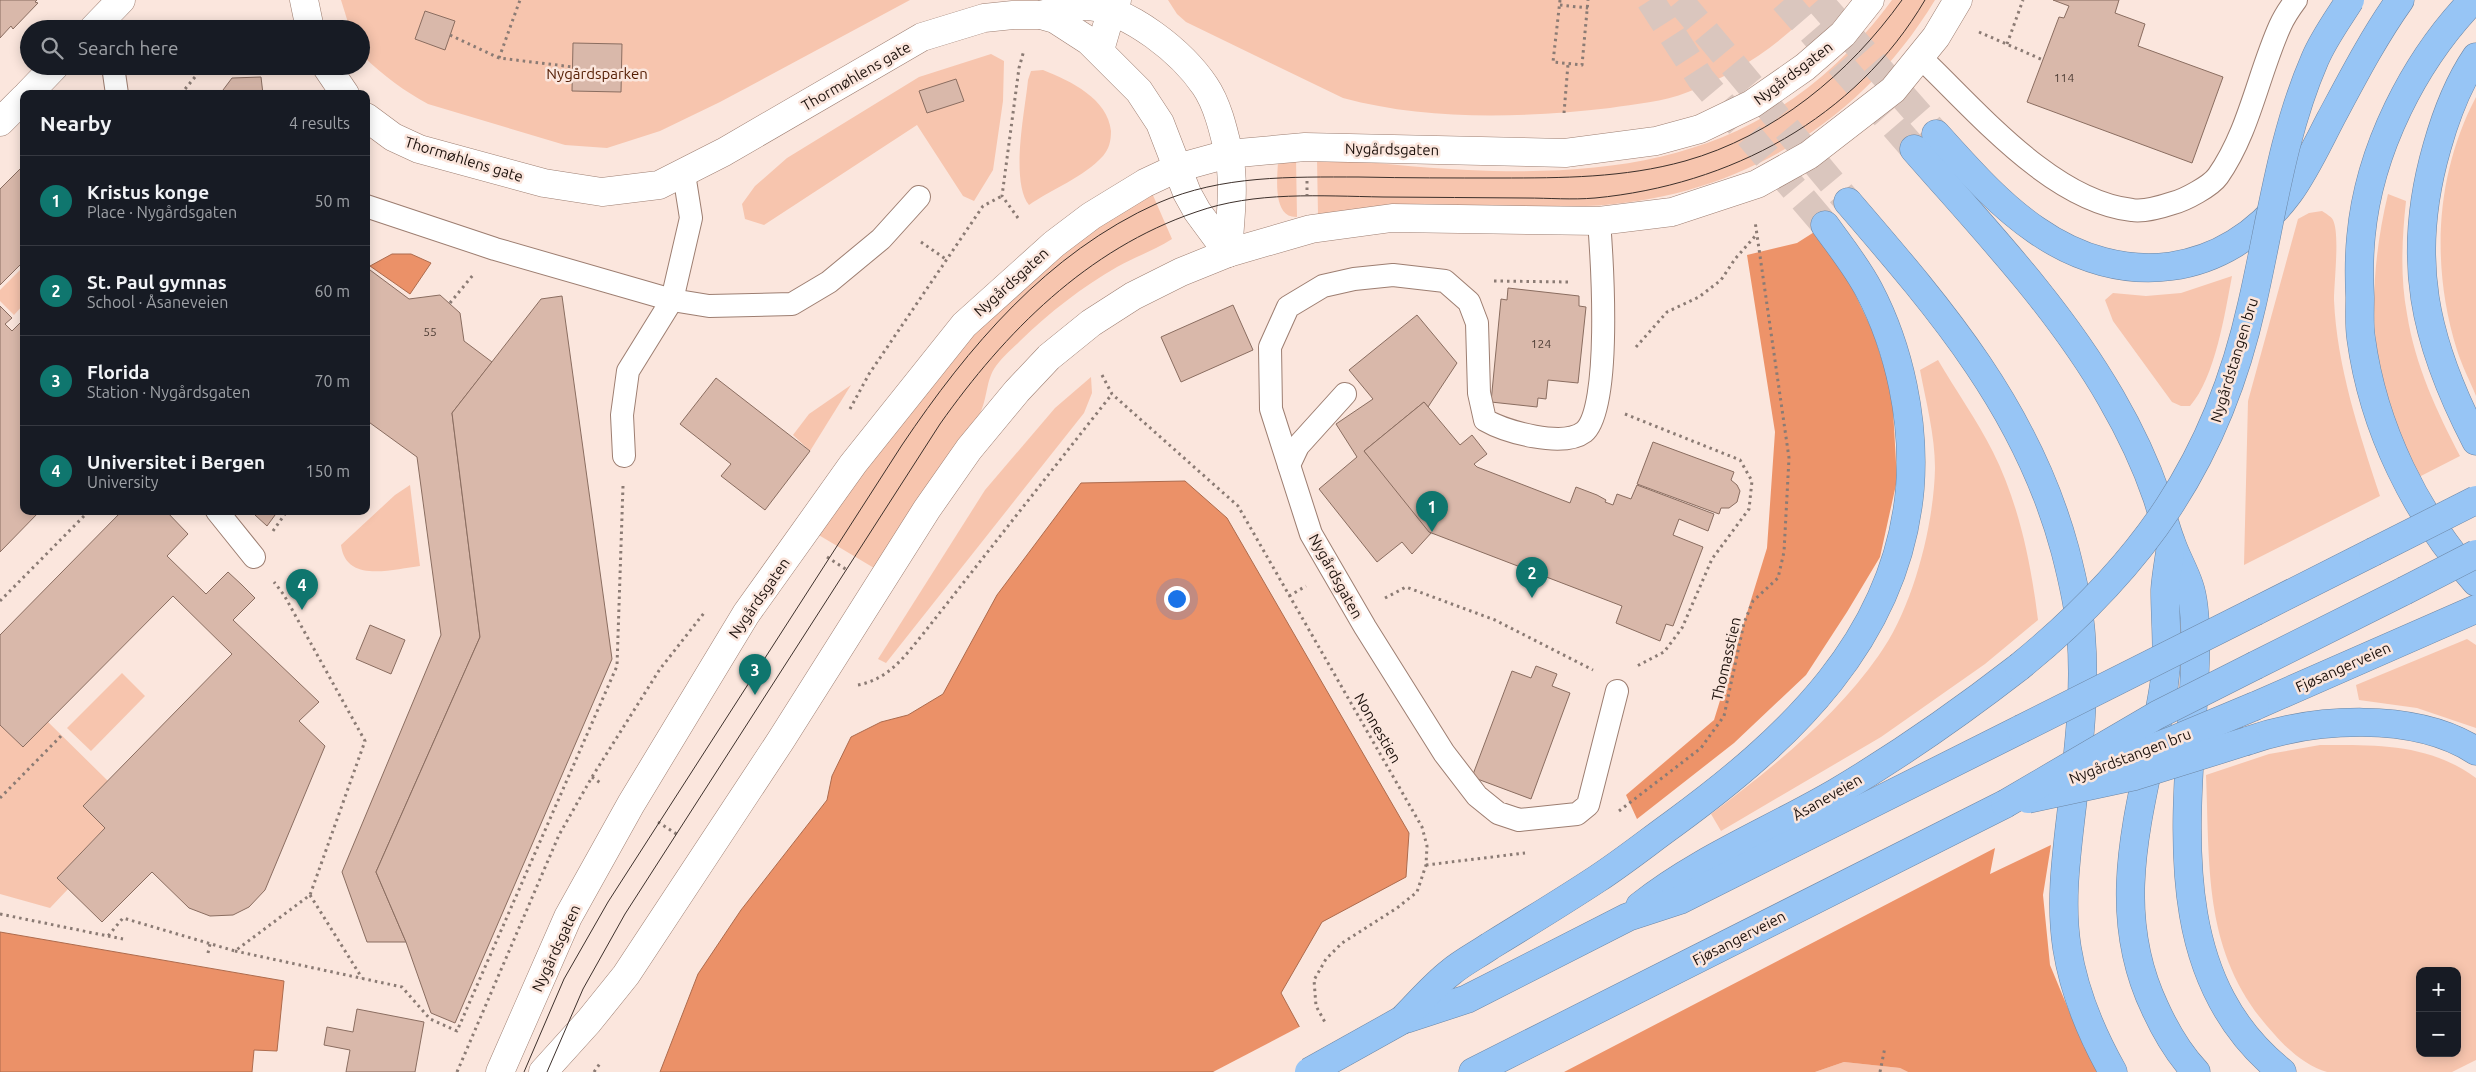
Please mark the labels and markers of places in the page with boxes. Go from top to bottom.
pin: 1 [1416,491,1448,532]
pin: 2 [1516,557,1548,598]
pin: 4 [286,569,318,610]
pin: 3 [739,654,771,695]

